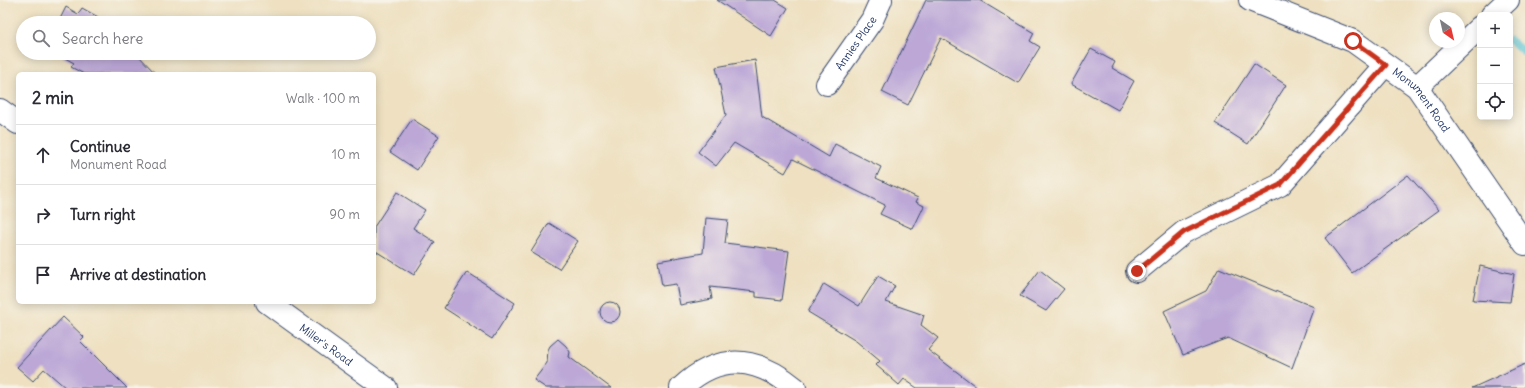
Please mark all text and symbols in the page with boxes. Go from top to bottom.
north arrow [1429,12,1465,48]
map controls [1477,12,1513,120]
button: + [1477,12,1513,48]
street label: Annies Place [832,14,880,73]
search box [16,16,376,60]
icon: search [30,27,52,49]
text: Search here [62,29,143,48]
route start [1344,32,1362,50]
button: − [1477,48,1513,84]
street label: Monument Road [1390,65,1453,135]
button: locate [1477,84,1513,120]
text: 2 min [32,87,74,109]
text: Walk · 100 m [286,90,360,107]
text: Continue [70,137,131,156]
icon: ahead [32,144,54,166]
text: 10 m [332,146,360,163]
text: Monument Road [70,156,167,173]
icon: right [32,204,54,226]
text: Turn right [70,205,135,224]
text: 90 m [329,206,360,223]
route end [1128,262,1146,280]
icon: arrive [32,264,54,286]
text: Arrive at destination [70,265,206,284]
street label: Miller's Road [297,321,356,369]

